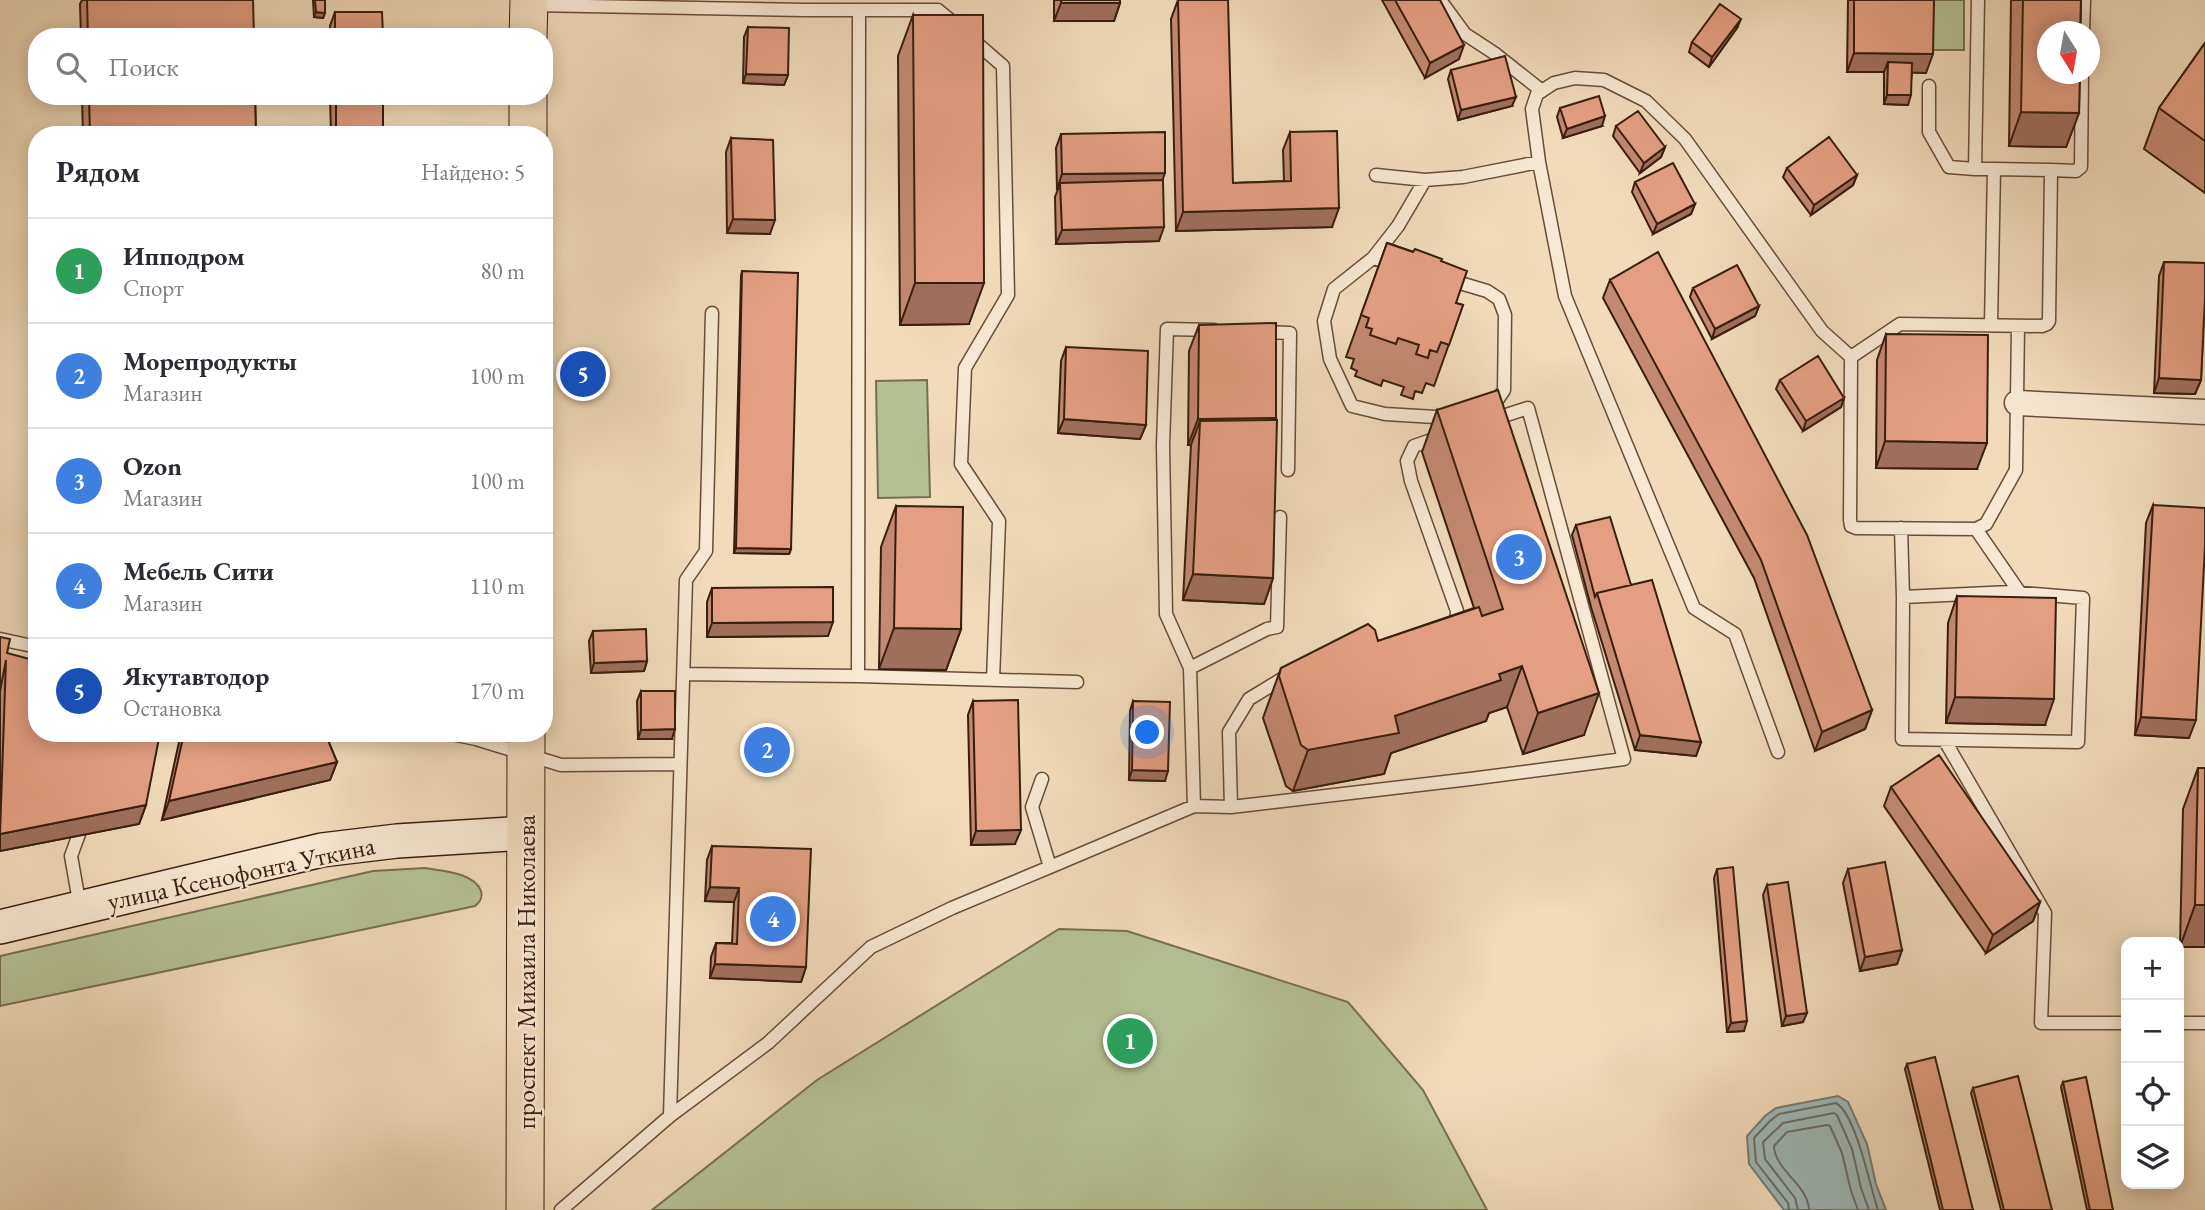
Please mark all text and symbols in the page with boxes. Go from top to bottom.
north arrow [2037,21,2100,84]
search box [28,28,553,105]
icon: search [52,48,90,86]
text: Поиск [108,50,179,84]
text: Рядом [56,152,140,191]
text: Найдено: 5 [421,157,525,187]
text: Ипподром [123,239,245,273]
text: 1 [73,256,85,286]
text: 80 m [480,256,525,286]
text: Спорт [123,273,184,303]
text: Морепродукты [123,344,297,378]
pin: 5 [560,348,606,400]
text: 2 [73,361,85,391]
text: 100 m [469,361,525,391]
text: Магазин [123,378,202,408]
text: Ozon [123,449,182,483]
text: 3 [73,466,85,496]
text: 100 m [469,466,525,496]
text: Магазин [123,483,202,513]
pin: 3 [1496,531,1542,583]
text: Мебель Сити [123,554,274,588]
text: 4 [73,571,85,601]
text: 110 m [469,571,525,601]
text: Магазин [123,588,202,618]
text: Якутавтодор [123,659,269,693]
text: 5 [73,676,85,706]
text: 170 m [469,676,525,706]
text: Остановка [123,693,221,723]
your location [1130,715,1164,749]
pin: 2 [744,724,790,776]
street label: проспект Михаила Николаева [509,814,543,1129]
street label: улица Ксенофонта Уткина [104,828,379,918]
pin: 4 [750,893,796,945]
map controls [2121,937,2184,1189]
button: + [2121,937,2184,1000]
button: − [2121,1000,2184,1063]
pin: 1 [1107,1015,1153,1067]
button: locate [2121,1063,2184,1126]
button: layers [2121,1126,2184,1189]

